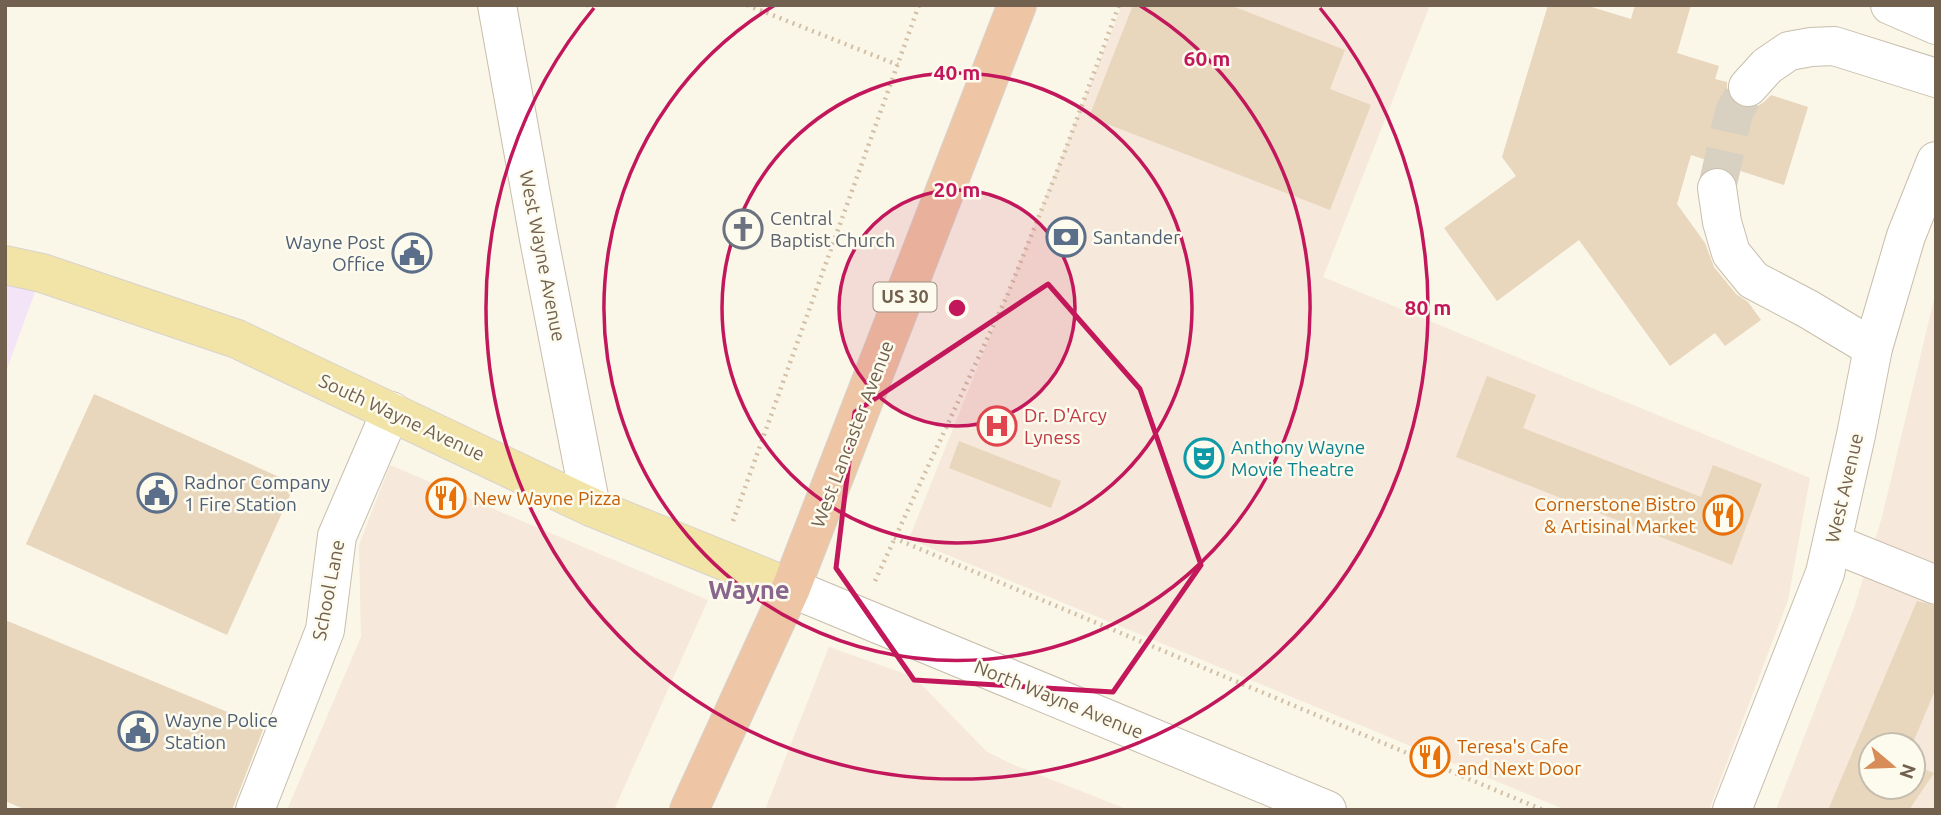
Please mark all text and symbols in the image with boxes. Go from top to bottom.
text: 60 m [1184,46,1230,70]
text: 40 m [934,60,980,84]
street label: West Wayne Avenue [516,169,570,343]
text: 20 m [934,177,980,201]
place label: Central Baptist Church [770,207,895,251]
church icon: Central Baptist Church [722,208,764,250]
bank icon: Santander [1045,216,1087,258]
place label: Santander [1093,226,1180,248]
place label: Wayne Post Office [285,231,386,275]
public building icon: Wayne Post Office [391,232,433,274]
road number: US 30 [874,282,936,312]
text: 80 m [1405,295,1451,319]
centre of rings [945,296,969,320]
street label: West Lancaster Avenue [806,337,898,531]
street label: South Wayne Avenue [316,369,488,465]
place label: Dr. D'Arcy Lyness [1024,404,1107,448]
hospital icon: Dr. D'Arcy Lyness [976,405,1018,447]
street label: West Avenue [1821,431,1867,545]
place label: Anthony Wayne Movie Theatre [1231,436,1365,480]
theatre icon: Anthony Wayne Movie Theatre [1183,437,1225,479]
place label: Radnor Company 1 Fire Station [184,471,330,515]
public building icon: Radnor Company 1 Fire Station [136,472,178,514]
restaurant icon: New Wayne Pizza [425,477,467,519]
place label: New Wayne Pizza [473,487,621,509]
place label: Cornerstone Bistro & Artisinal Market [1534,493,1697,537]
restaurant icon: Cornerstone Bistro & Artisinal Market [1702,494,1744,536]
street label: School Lane [307,538,349,642]
district label: Wayne [708,575,790,604]
street label: North Wayne Avenue [971,655,1147,743]
place label: Wayne Police Station [165,709,278,753]
public building icon: Wayne Police Station [117,710,159,752]
north arrow [1857,731,1927,801]
place label: Teresa's Cafe and Next Door [1457,735,1581,779]
restaurant icon: Teresa's Cafe and Next Door [1409,736,1451,778]
text: N [1895,761,1921,782]

